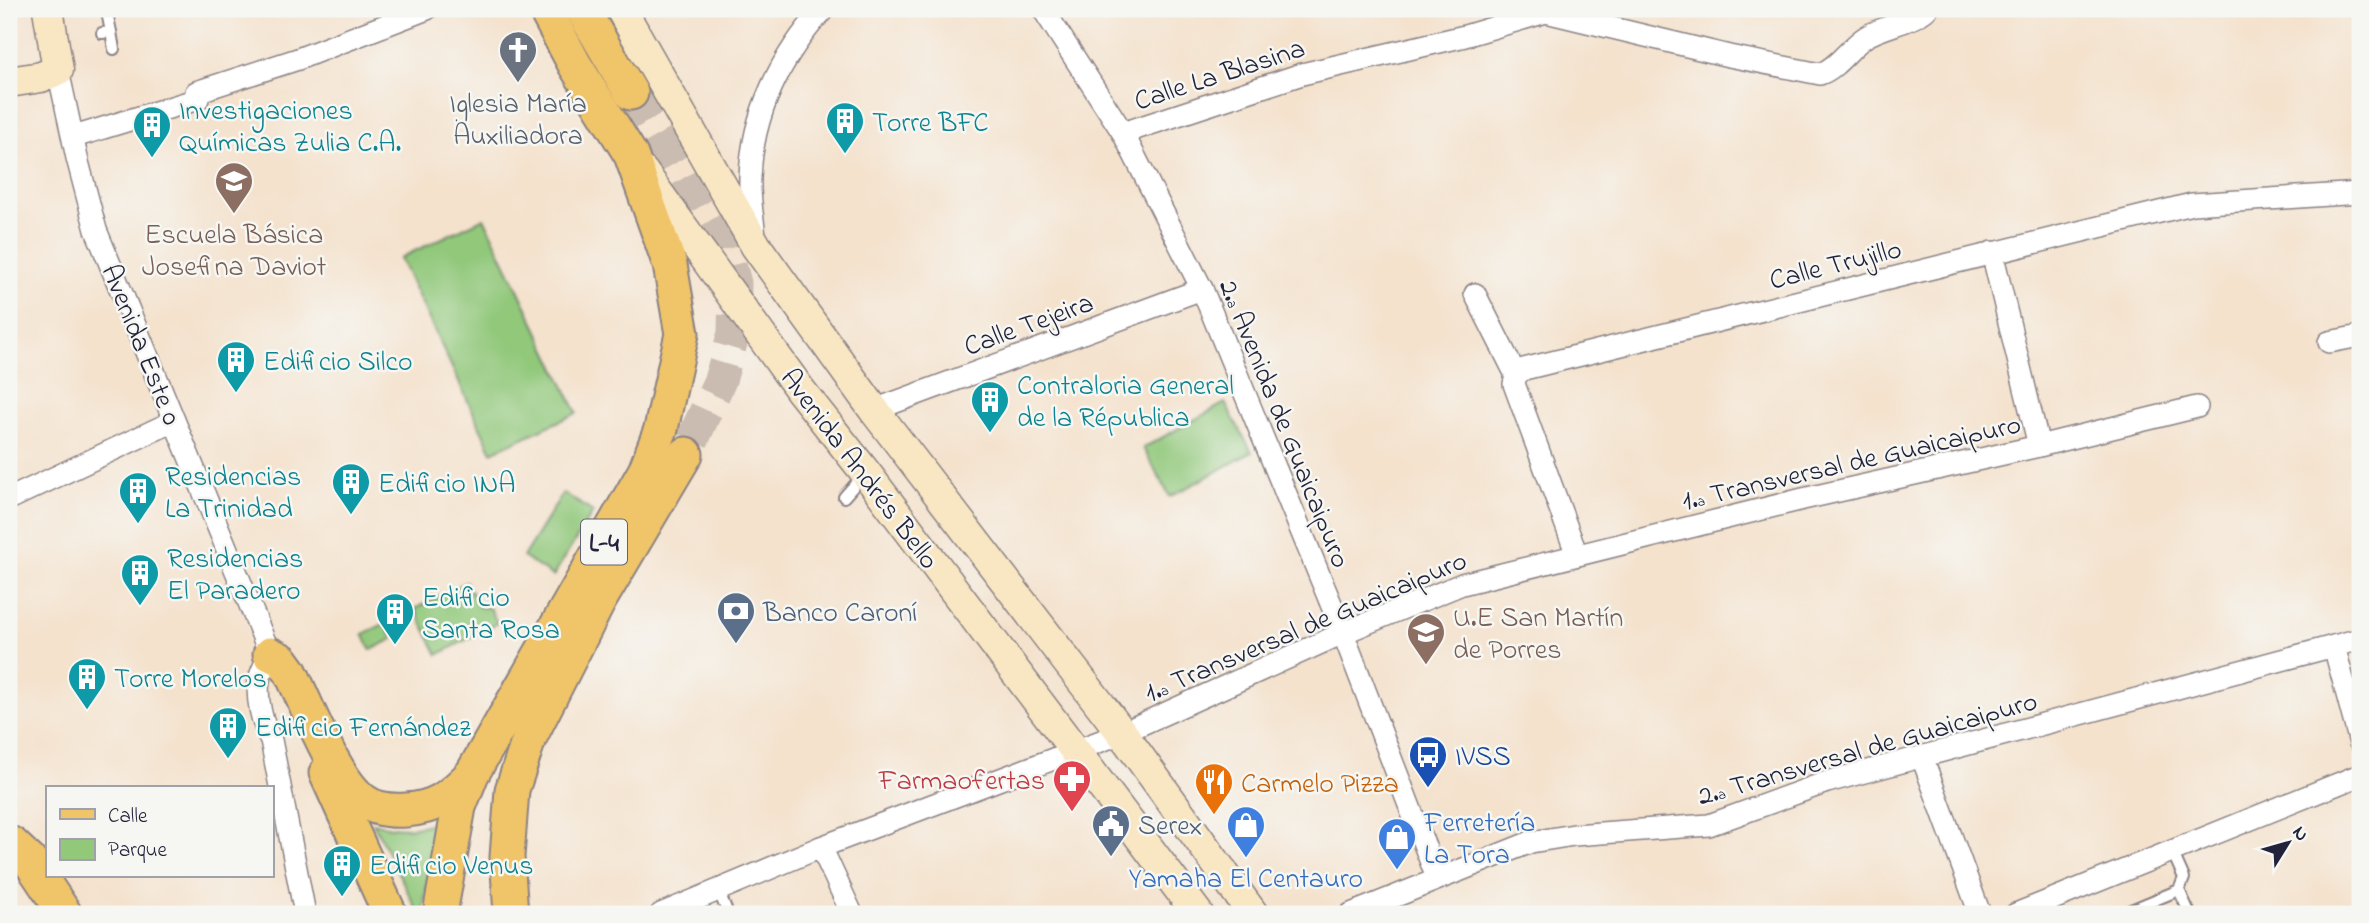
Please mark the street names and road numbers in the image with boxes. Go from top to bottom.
street label: Calle La Blasina [1130,29,1311,123]
street label: Calle Trujillo [1766,230,1906,303]
street label: Avenida Este 0 [89,259,191,432]
street label: 2.ª Avenida de Guaicaipuro [1206,274,1359,575]
street label: Calle Tejeira [959,284,1100,369]
street label: Avenida Andrés Bello [769,361,948,579]
street label: 1.ª Transversal de Guaicaipuro [1678,405,2025,523]
road number: L-4 [581,520,627,564]
street label: 1.ª Transversal de Guaicaipuro [1139,542,1474,715]
street label: 2.ª Transversal de Guaicaipuro [1693,682,2043,819]

